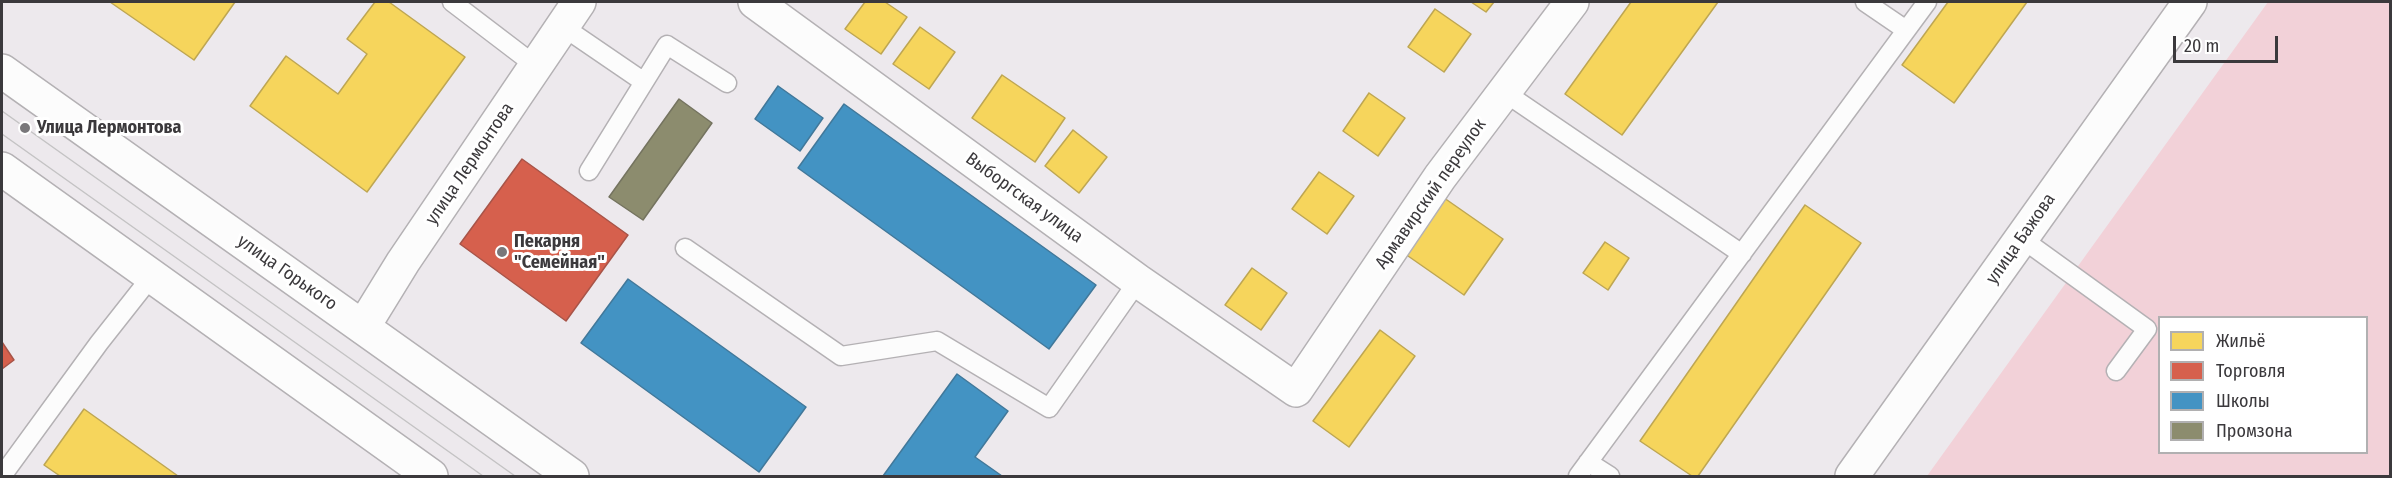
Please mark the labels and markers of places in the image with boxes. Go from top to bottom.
place label: Улица Лермонтова [37,117,181,139]
marker: Улица Лермонтова [18,121,32,135]
place label: Пекарня "Семейная" [514,231,605,274]
marker: Пекарня "Семейная" [495,245,509,259]

